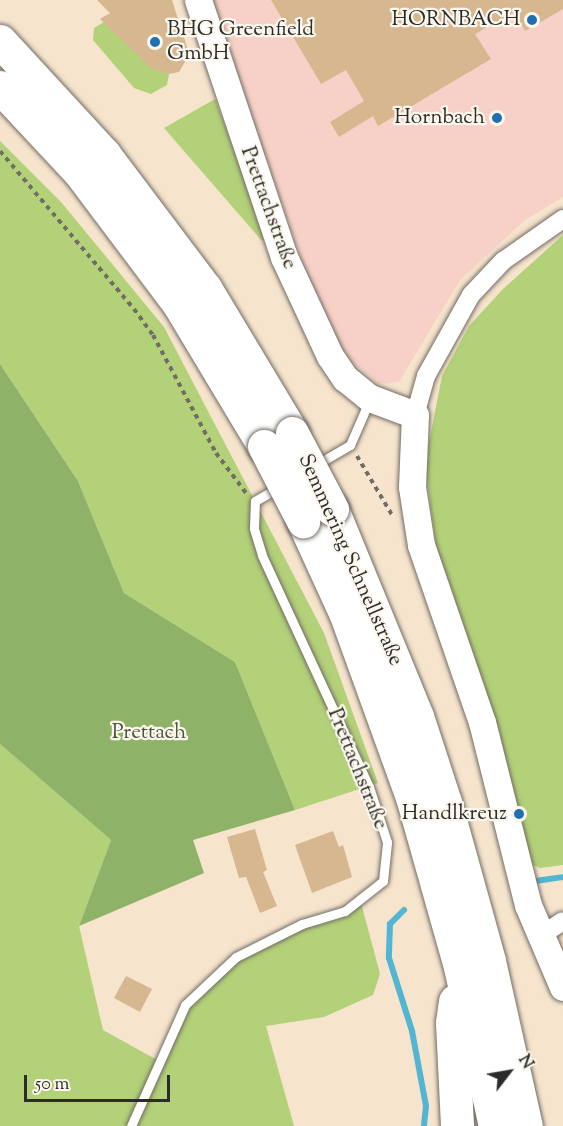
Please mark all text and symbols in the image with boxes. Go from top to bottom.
place label: HORNBACH [391,7,520,33]
marker: HORNBACH [525,13,539,27]
place label: BHG Greenfield GmbH [167,17,314,67]
marker: BHG Greenfield GmbH [148,35,162,49]
place label: Hornbach [394,105,485,131]
marker: Hornbach [490,111,504,125]
street label: Prettachstraße [234,143,302,273]
street label: Semmering Schnellstraße [292,450,408,670]
street label: Prettachstraße [321,705,393,833]
park label: Prettach [112,720,186,746]
place label: Handlkreuz [402,801,507,827]
marker: Handlkreuz [512,807,526,821]
north arrow [479,1042,539,1102]
text: N [512,1051,538,1074]
scale bar [27,1063,172,1101]
text: 50 m [35,1072,69,1098]

